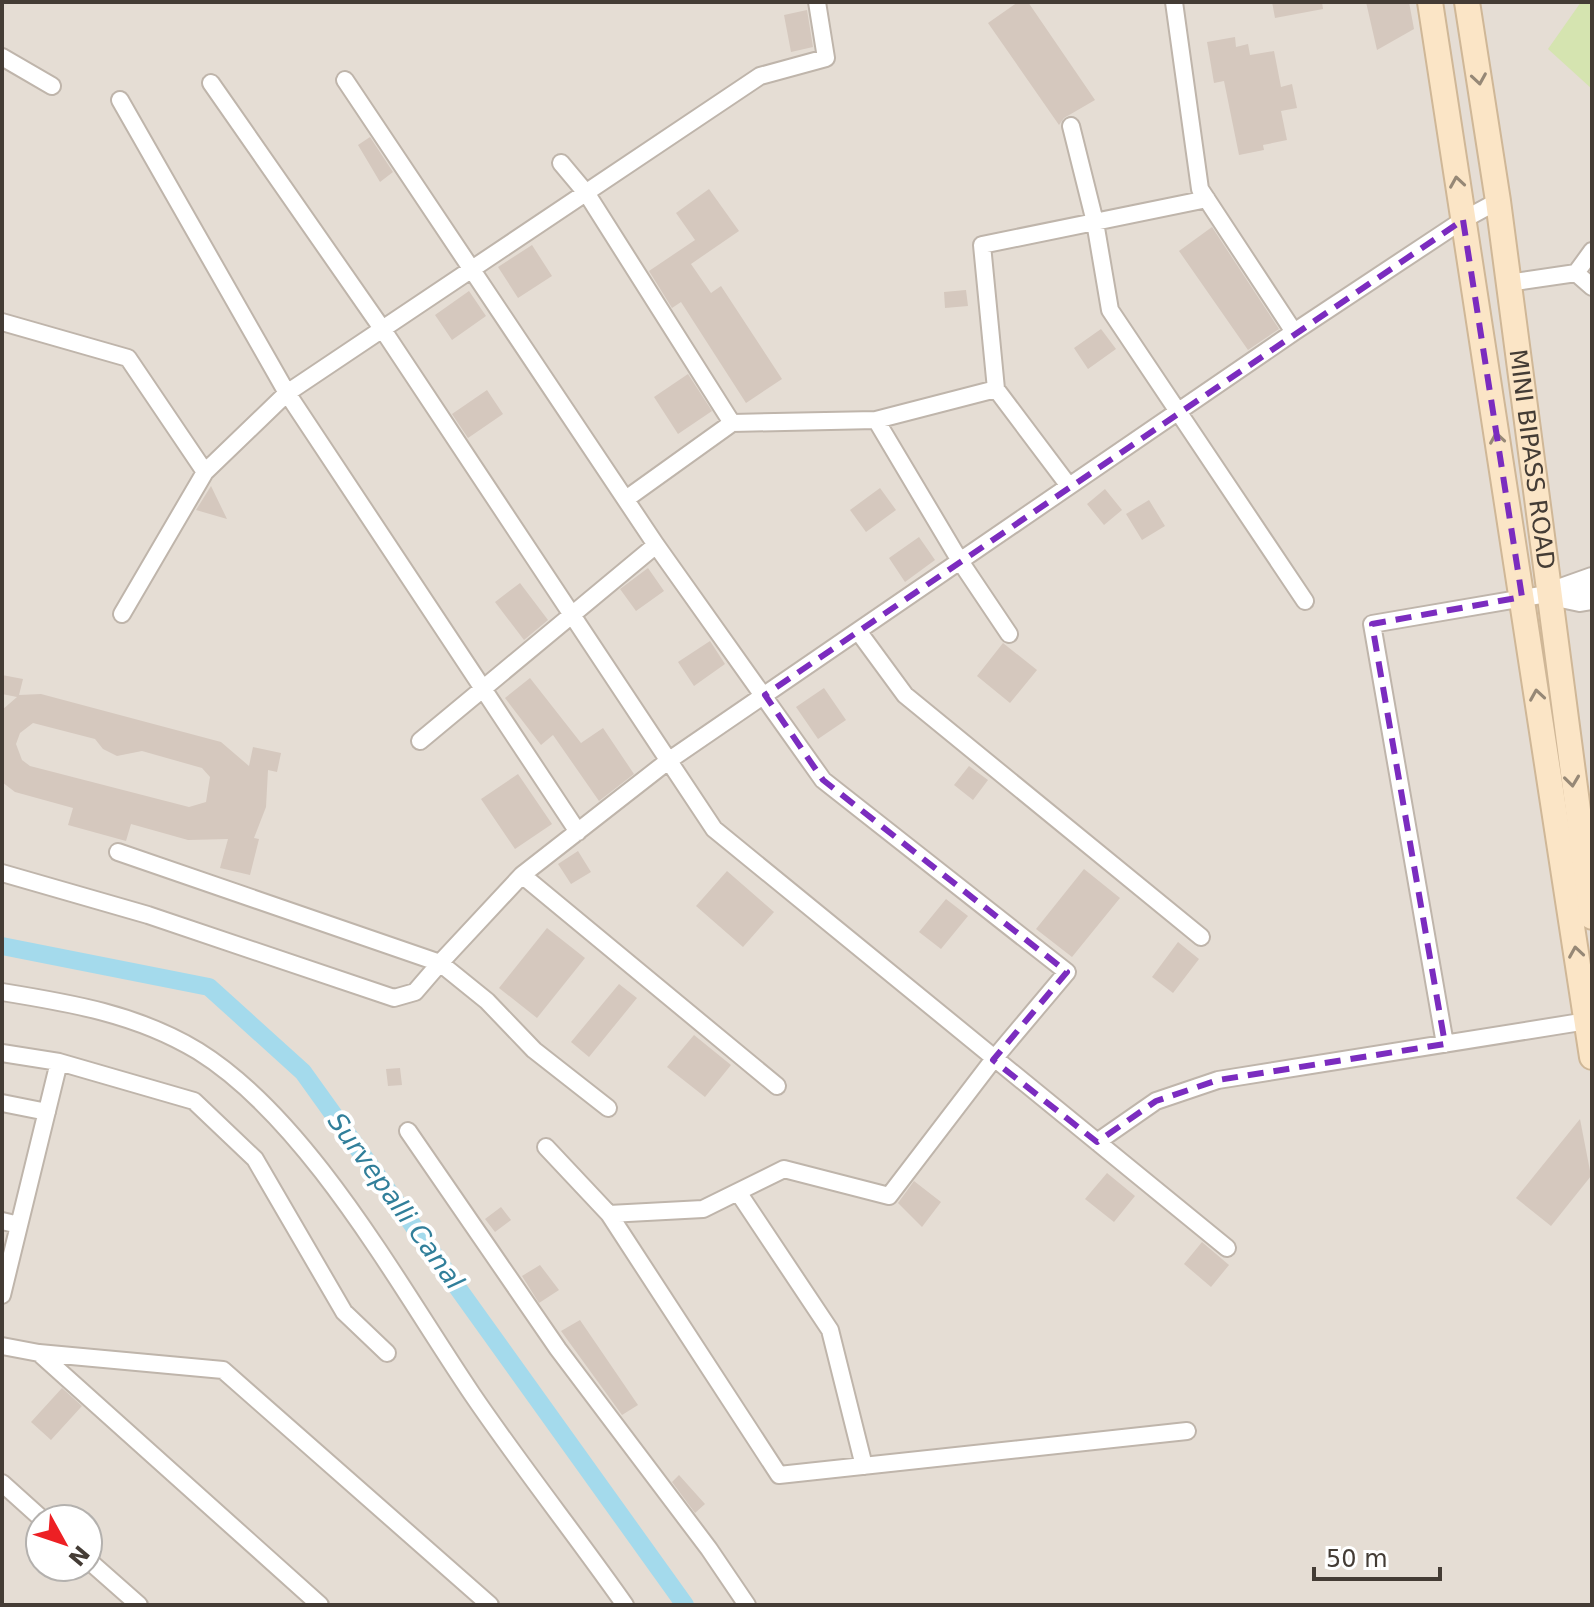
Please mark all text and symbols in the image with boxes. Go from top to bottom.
one-way arrow [1470,72,1487,86]
one-way arrow [1449,175,1466,188]
street label: MINI BIPASS ROAD [1504,348,1560,571]
one-way arrow [1489,432,1506,445]
one-way arrow [1529,689,1546,702]
one-way arrow [1563,774,1580,788]
one-way arrow [1568,946,1585,959]
water label: Survepalli Canal [322,1107,471,1296]
north arrow [24,1503,104,1583]
scale bar [1314,1531,1440,1581]
text: N [63,1540,94,1571]
text: 50 m [1326,1545,1388,1573]

